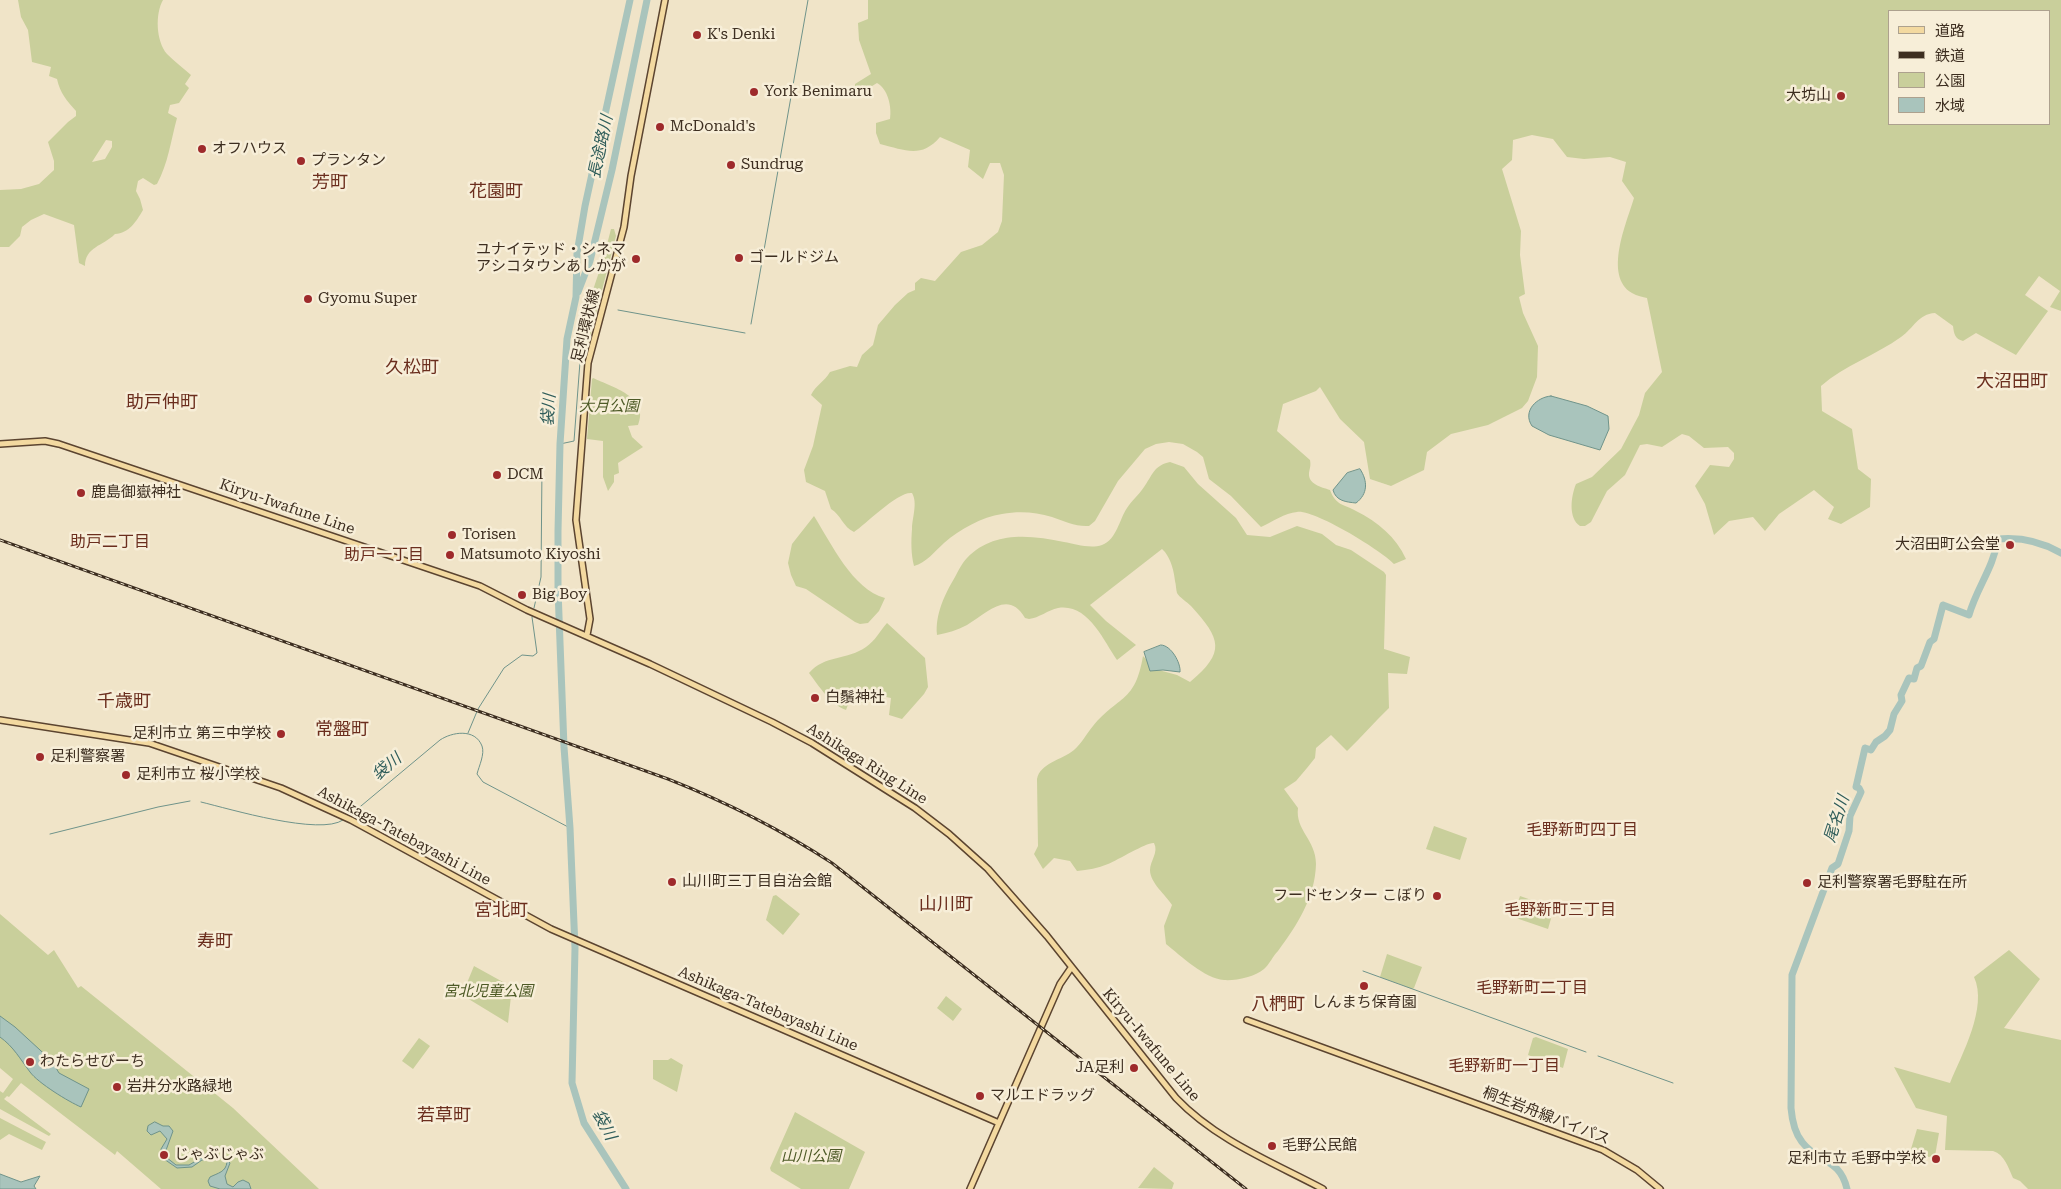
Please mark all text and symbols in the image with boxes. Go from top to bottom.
legend [1888,10,2051,125]
text: 道路 [1935,22,1965,40]
place label: K's Denki [707,26,775,44]
marker: K's Denki [691,29,703,41]
text: 鉄道 [1935,47,1965,65]
text: 公園 [1935,72,1965,90]
place label: York Benimaru [764,83,872,101]
marker: York Benimaru [748,86,760,98]
place label: 大坊山 [1786,87,1831,105]
marker: 大坊山 [1835,90,1847,102]
text: 水域 [1935,97,1965,115]
water label: 長途路川 [585,114,617,180]
place label: McDonald's [670,118,755,136]
marker: McDonald's [654,121,666,133]
place label: オフハウス [212,140,287,158]
marker: オフハウス [196,143,208,155]
place label: プランタン [311,152,386,170]
marker: プランタン [295,155,307,167]
place label: Sundrug [741,156,803,174]
marker: Sundrug [725,159,737,171]
district label: 芳町 [312,172,348,194]
district label: 花園町 [469,181,523,203]
place label: ユナイテッド・シネマ アシコタウンあしかが [476,241,626,276]
place label: ゴールドジム [749,249,839,267]
marker: ゴールドジム [733,252,745,264]
marker: ユナイテッド・シネマ アシコタウンあしかが [630,253,642,265]
street label: 足利環状線 [568,287,604,365]
place label: Gyomu Super [318,290,417,308]
marker: Gyomu Super [302,293,314,305]
district label: 久松町 [385,357,439,379]
district label: 大沼田町 [1976,371,2048,393]
district label: 助戸仲町 [126,392,198,414]
water label: 袋川 [538,393,560,427]
park label: 大月公園 [579,398,639,416]
place label: DCM [507,466,544,484]
marker: DCM [491,469,503,481]
street label: Kiryu-Iwafune Line [217,475,357,539]
place label: 鹿島御嶽神社 [91,484,181,502]
marker: 鹿島御嶽神社 [75,487,87,499]
place label: Torisen [462,526,516,544]
marker: Torisen [446,529,458,541]
district label: 助戸二丁目 [70,532,150,552]
place label: 大沼田町公会堂 [1895,536,2000,554]
marker: 大沼田町公会堂 [2004,539,2016,551]
district label: 助戸一丁目 [344,545,424,565]
place label: Matsumoto Kiyoshi [460,546,601,564]
marker: Matsumoto Kiyoshi [444,549,456,561]
place label: Big Boy [532,586,587,604]
marker: Big Boy [516,589,528,601]
place label: 白鬚神社 [825,689,885,707]
district label: 千歳町 [97,691,151,713]
marker: 白鬚神社 [809,692,821,704]
district label: 常盤町 [315,719,369,741]
street label: Ashikaga Ring Line [803,720,931,808]
place label: 足利市立 第三中学校 [132,725,271,743]
marker: 足利市立 第三中学校 [275,728,287,740]
place label: 足利警察署 [50,748,125,766]
water label: 袋川 [369,749,405,785]
marker: 足利警察署 [34,751,46,763]
place label: 足利市立 桜小学校 [136,766,260,784]
marker: 足利市立 桜小学校 [120,769,132,781]
street label: Ashikaga-Tatebayashi Line [314,783,494,889]
water label: 尾名川 [1820,793,1854,845]
district label: 毛野新町四丁目 [1526,820,1638,840]
place label: 山川町三丁目自治会館 [682,873,832,891]
place label: 足利警察署毛野駐在所 [1817,874,1967,892]
marker: 山川町三丁目自治会館 [666,876,678,888]
marker: 足利警察署毛野駐在所 [1801,877,1813,889]
place label: フードセンター こぼり [1273,887,1427,905]
marker: フードセンター こぼり [1431,890,1443,902]
district label: 山川町 [919,894,973,916]
district label: 宮北町 [474,900,528,922]
district label: 毛野新町三丁目 [1504,900,1616,920]
district label: 寿町 [197,931,233,953]
street label: Ashikaga-Tatebayashi Line [675,963,861,1055]
district label: 毛野新町二丁目 [1476,978,1588,998]
marker: しんまち保育園 [1358,980,1370,992]
park label: 宮北児童公園 [443,983,533,1001]
street label: Kiryu-Iwafune Line [1098,985,1204,1105]
district label: 八椚町 [1251,994,1305,1016]
place label: しんまち保育園 [1312,994,1416,1012]
place label: わたらせびーち [40,1053,145,1071]
marker: わたらせびーち [24,1056,36,1068]
district label: 毛野新町一丁目 [1448,1056,1560,1076]
place label: JA足利 [1075,1059,1124,1077]
marker: JA足利 [1128,1062,1140,1074]
place label: 岩井分水路緑地 [127,1078,232,1096]
marker: 岩井分水路緑地 [111,1081,123,1093]
street label: 桐生岩舟線バイパス [1480,1083,1612,1149]
place label: マルエドラッグ [990,1087,1095,1105]
marker: マルエドラッグ [974,1090,986,1102]
district label: 若草町 [417,1105,471,1127]
water label: 袋川 [588,1106,620,1144]
place label: 毛野公民館 [1282,1137,1357,1155]
marker: 毛野公民館 [1266,1140,1278,1152]
place label: じゃぶじゃぶ [174,1146,264,1164]
park label: 山川公園 [781,1148,841,1166]
marker: じゃぶじゃぶ [158,1149,170,1161]
place label: 足利市立 毛野中学校 [1787,1150,1926,1168]
marker: 足利市立 毛野中学校 [1930,1153,1942,1165]

